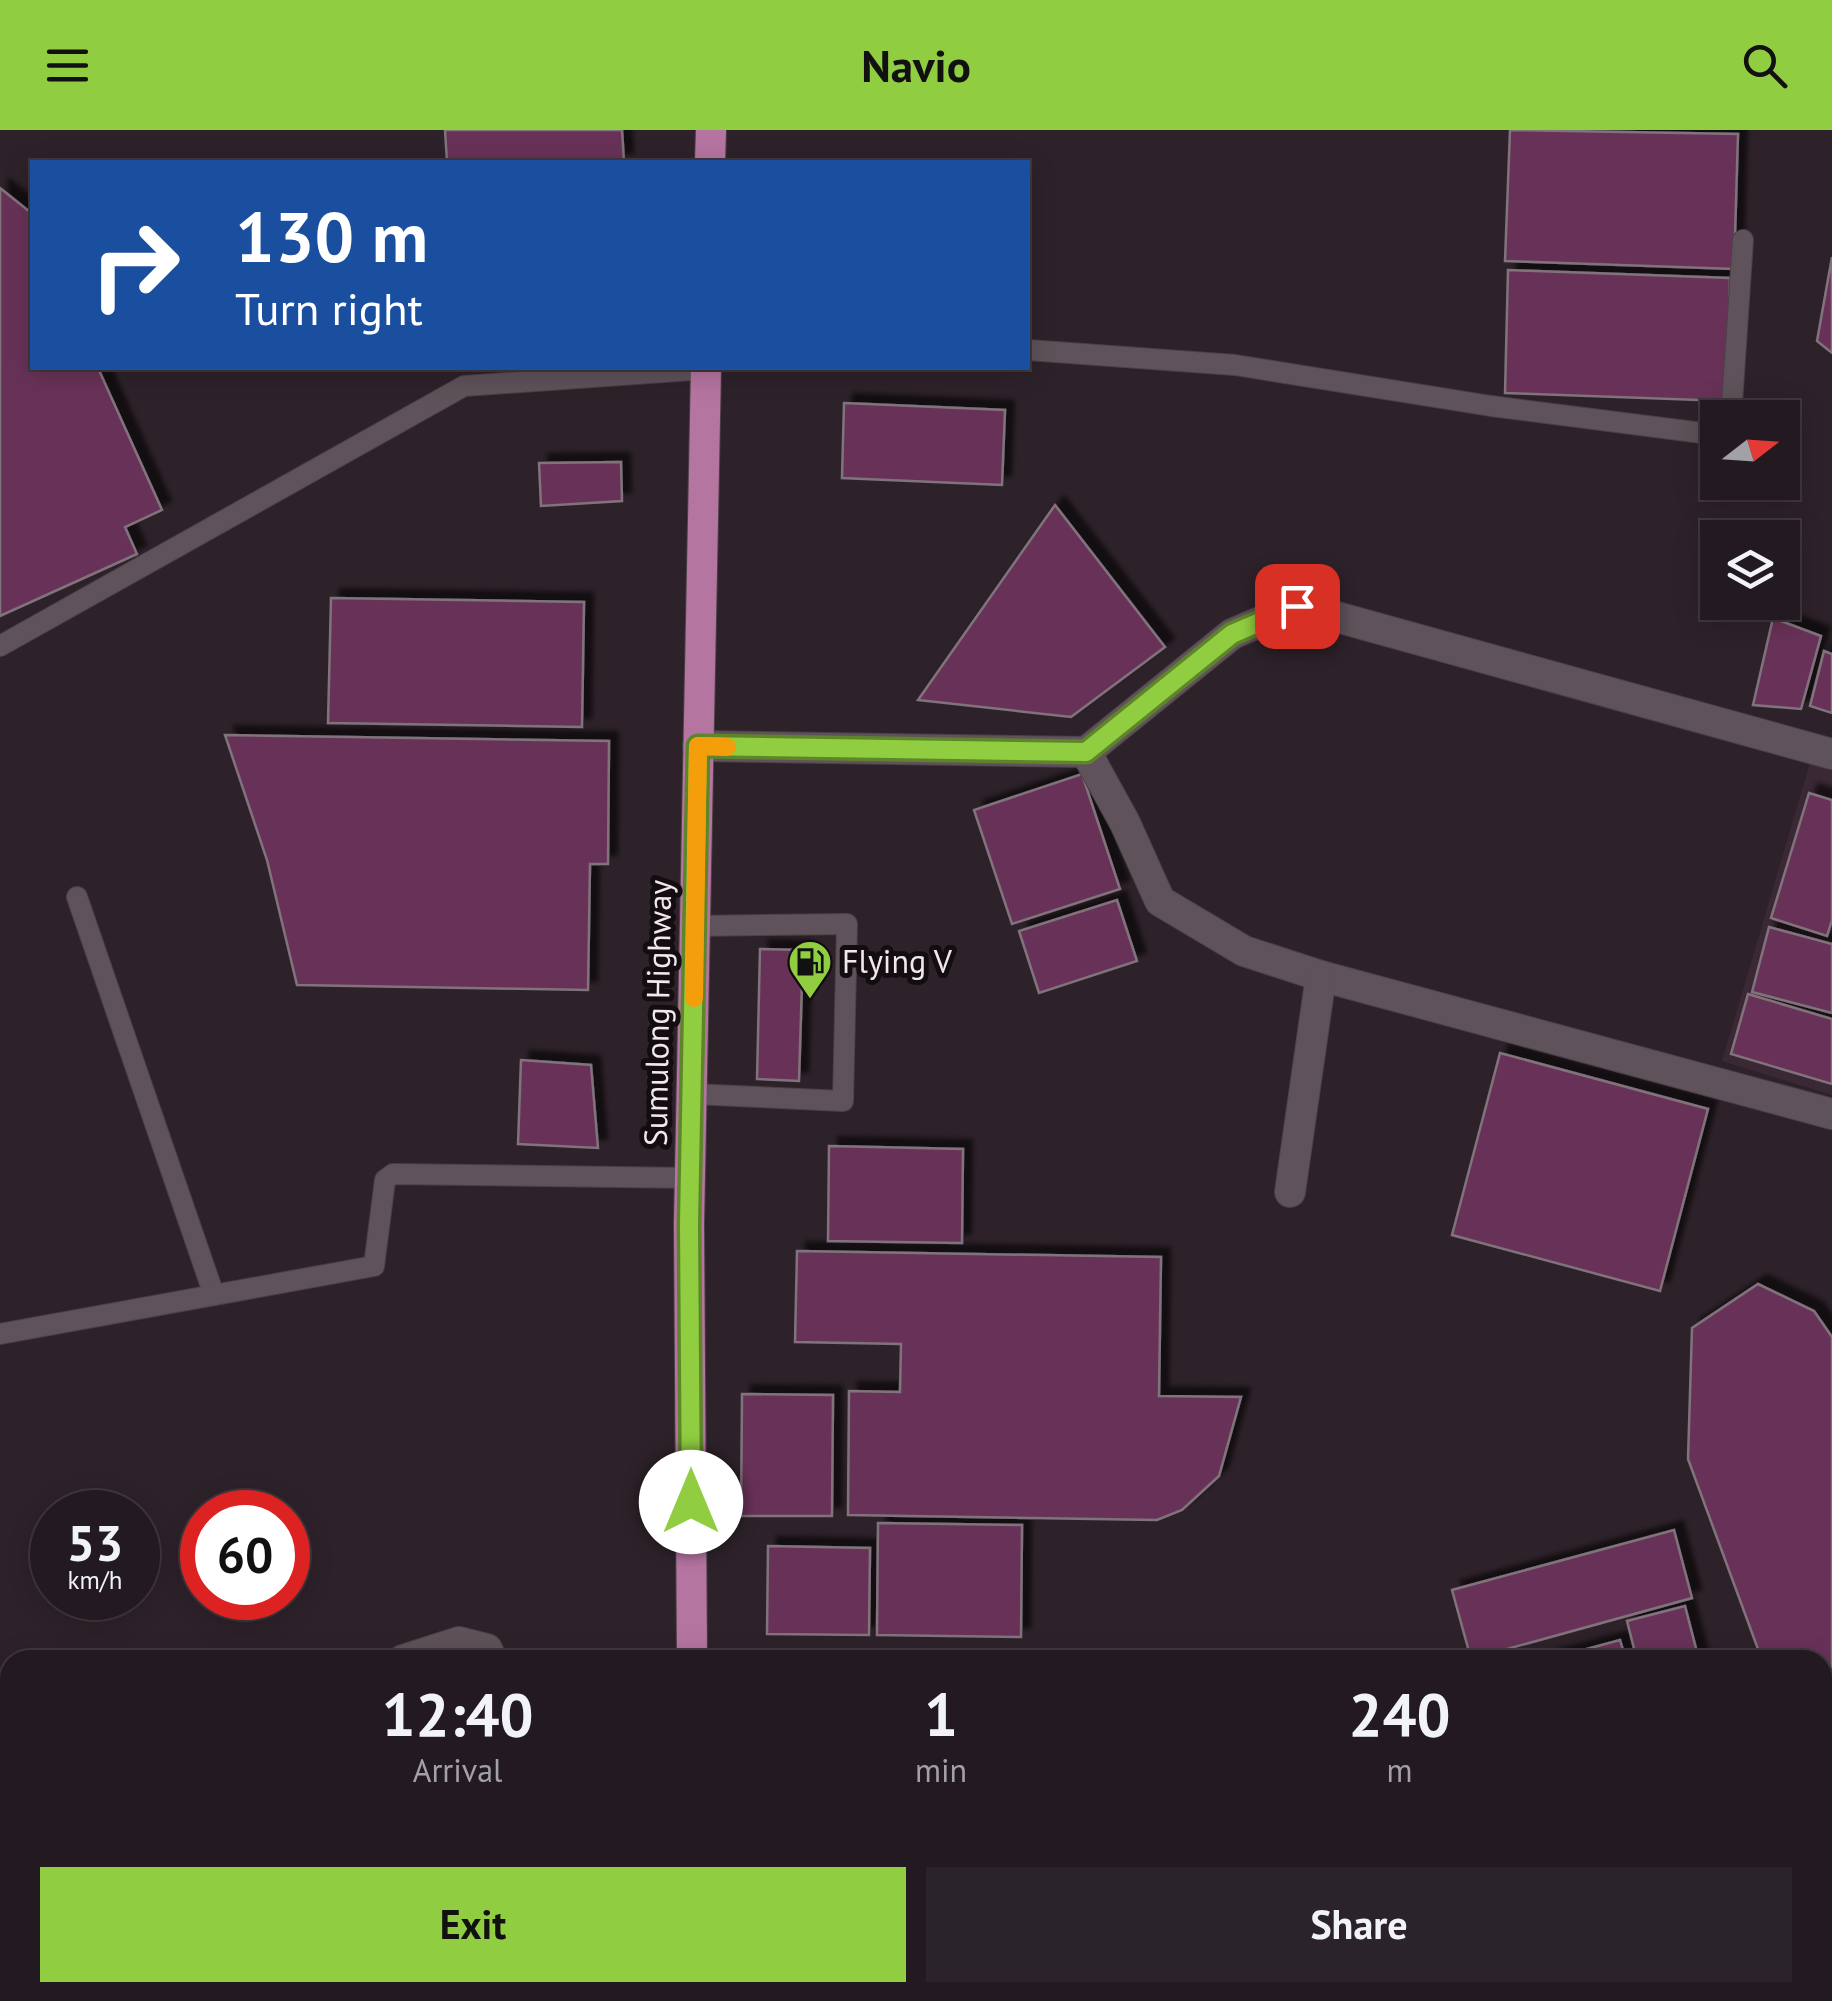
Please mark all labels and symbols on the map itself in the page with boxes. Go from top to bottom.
north arrow [1700,400,1800,500]
pin [1255,564,1340,649]
street label: Sumulong Highway [634,879,680,1146]
fuel station icon: Flying V [787,939,833,1000]
place label: Flying V [842,940,953,982]
position arrow [639,1450,743,1554]
speed limit sign: 60 [180,1490,310,1620]

